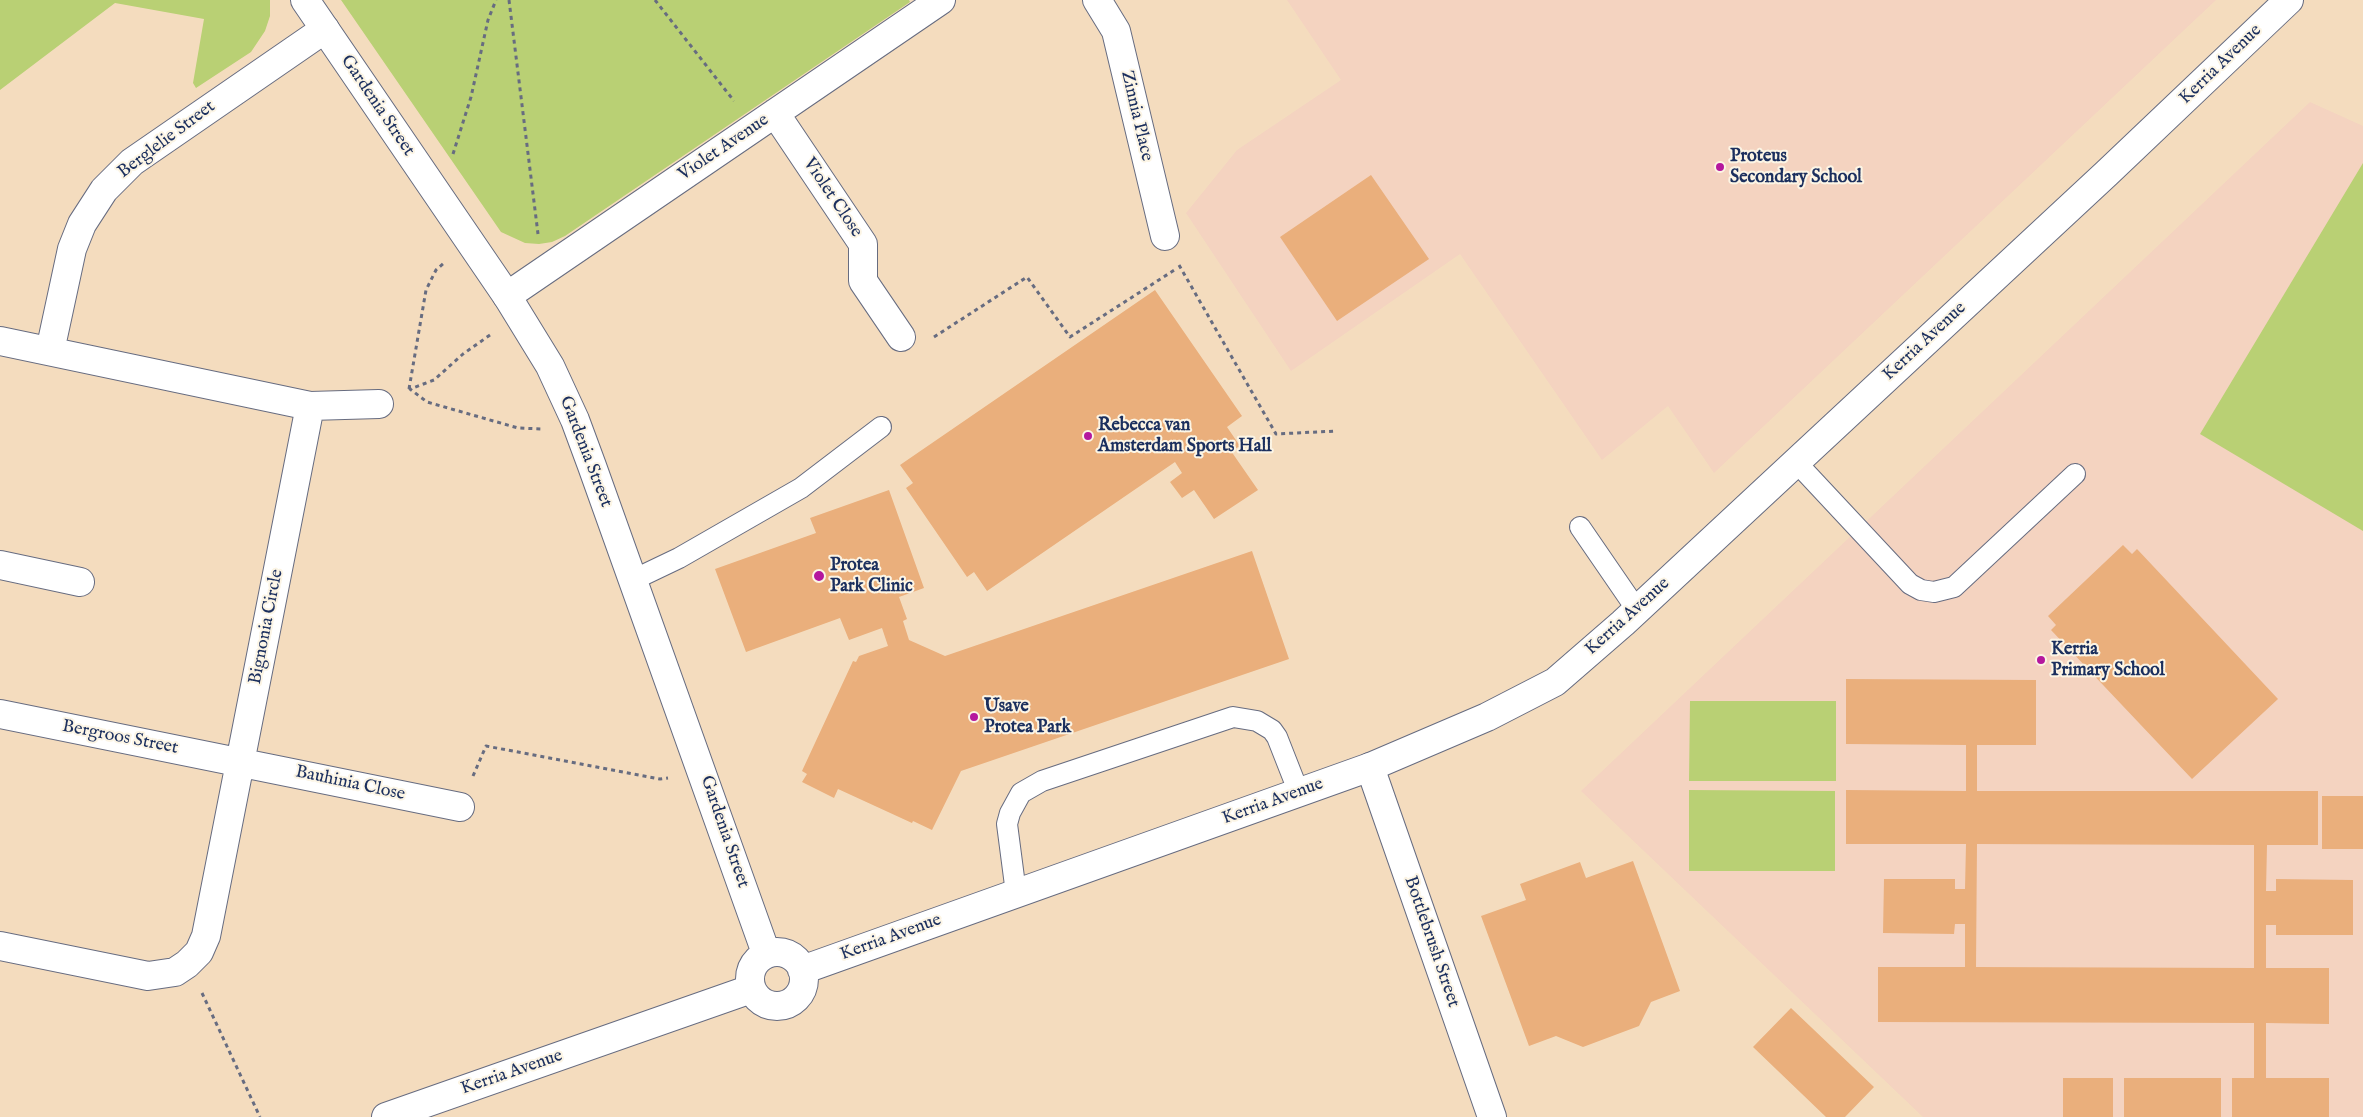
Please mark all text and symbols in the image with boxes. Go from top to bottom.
street label: Kerria Avenue [2175,20,2267,110]
street label: Gardenia Street [335,51,419,161]
street label: Zinnia Place [1115,69,1157,163]
street label: Berglelie Street [114,96,220,184]
street label: Violet Avenue [675,110,773,186]
place label: Proteus Secondary School [1730,146,1862,188]
street label: Violet Close [798,154,866,242]
marker: Proteus Secondary School [1714,161,1726,173]
street label: Kerria Avenue [1879,298,1971,386]
street label: Gardenia Street [554,393,616,511]
place label: Rebecca van Amsterdam Sports Hall [1098,415,1271,458]
marker: Rebecca van Amsterdam Sports Hall [1082,430,1094,442]
place label: Protea Park Clinic [830,555,913,598]
street label: Bignonia Circle [245,568,289,686]
marker: Protea Park Clinic [812,569,826,583]
street label: Kerria Avenue [1581,574,1675,660]
place label: Kerria Primary School [2051,639,2165,682]
marker: Kerria Primary School [2035,654,2047,666]
place label: Usave Protea Park [984,696,1071,739]
marker: Usave Protea Park [968,711,980,723]
street label: Bergroos Street [60,716,180,760]
street label: Bauhinia Close [293,762,407,806]
street label: Gardenia Street [695,773,753,891]
street label: Kerria Avenue [1219,774,1327,830]
street label: Bottlebrush Street [1398,874,1464,1010]
street label: Kerria Avenue [837,910,945,966]
street label: Kerria Avenue [458,1046,566,1100]

